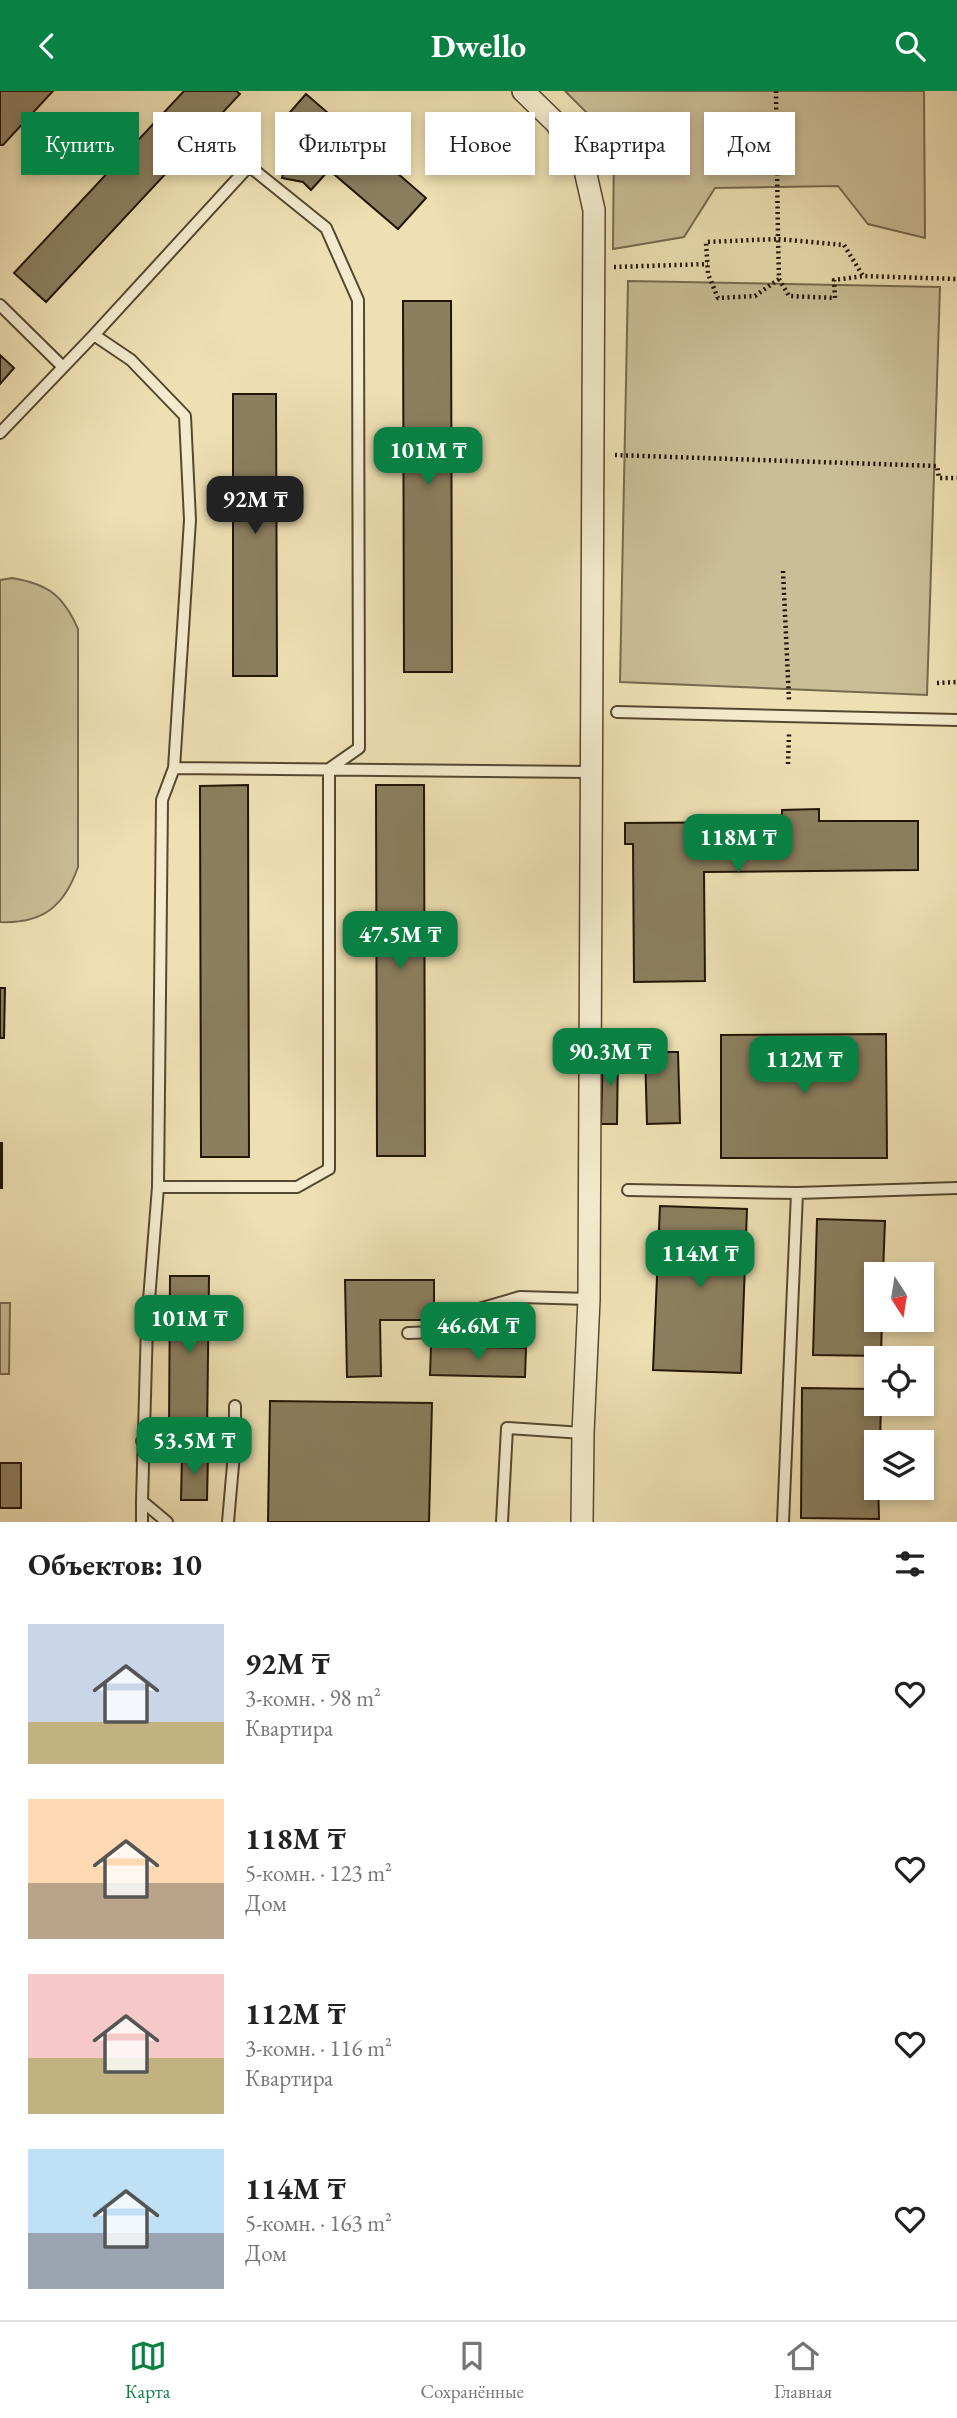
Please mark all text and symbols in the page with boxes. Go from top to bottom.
text: Dwello [431,25,526,67]
icon: back [28,27,66,65]
icon: search [891,27,929,65]
chip: Купить [21,112,139,175]
chip: Снять [153,112,261,175]
chip: Фильтры [275,112,411,175]
chip: Новое [425,112,535,175]
chip: Квартира [549,112,690,175]
chip: Дом [704,112,795,175]
pin: 101M ₸ [371,427,485,487]
text: 101M ₸ [389,435,467,465]
pin: 92M ₸ [206,477,304,536]
text: 92M ₸ [223,484,287,514]
pin: 118M ₸ [681,815,795,874]
text: 118M ₸ [699,822,777,852]
pin: 47.5M ₸ [335,911,465,971]
text: 47.5M ₸ [359,919,441,949]
pin: 90.3M ₸ [545,1028,675,1088]
text: 90.3M ₸ [569,1036,651,1066]
pin: 112M ₸ [747,1037,861,1096]
text: 112M ₸ [765,1044,843,1074]
pin: 114M ₸ [643,1231,757,1290]
text: 114M ₸ [661,1238,739,1268]
north arrow [864,1262,934,1332]
map controls [864,1262,934,1500]
pin: 101M ₸ [132,1295,246,1355]
text: 101M ₸ [150,1303,228,1333]
pin: 46.6M ₸ [413,1303,543,1362]
text: 46.6M ₸ [437,1310,519,1340]
button: locate [864,1346,934,1416]
pin: 53.5M ₸ [129,1417,259,1477]
text: 53.5M ₸ [153,1425,235,1455]
button: layers [864,1430,934,1500]
text: Объектов: 10 [28,1545,202,1584]
icon: filters [891,1545,929,1583]
text: 92M ₸ [245,1644,330,1683]
icon: home [84,1652,168,1736]
icon: heart [891,1675,929,1713]
text: 3-комн. · 98 m² [245,1683,381,1713]
text: Квартира [245,1713,333,1743]
text: 118M ₸ [245,1819,345,1858]
icon: home [84,1827,168,1911]
icon: heart [891,1850,929,1888]
text: 5-комн. · 123 m² [245,1858,392,1888]
text: Дом [245,1888,287,1918]
text: 112M ₸ [245,1994,345,2033]
icon: home [84,2002,168,2086]
icon: heart [891,2025,929,2063]
text: 3-комн. · 116 m² [245,2033,392,2063]
text: Квартира [245,2063,333,2093]
text: 114M ₸ [245,2169,345,2208]
icon: home [84,2177,168,2261]
icon: heart [891,2200,929,2238]
text: 5-комн. · 163 m² [245,2208,392,2238]
text: Дом [245,2238,287,2268]
tab: Карта [125,2337,170,2404]
tab: Сохранённые [420,2337,524,2404]
tab: Главная [774,2337,832,2404]

